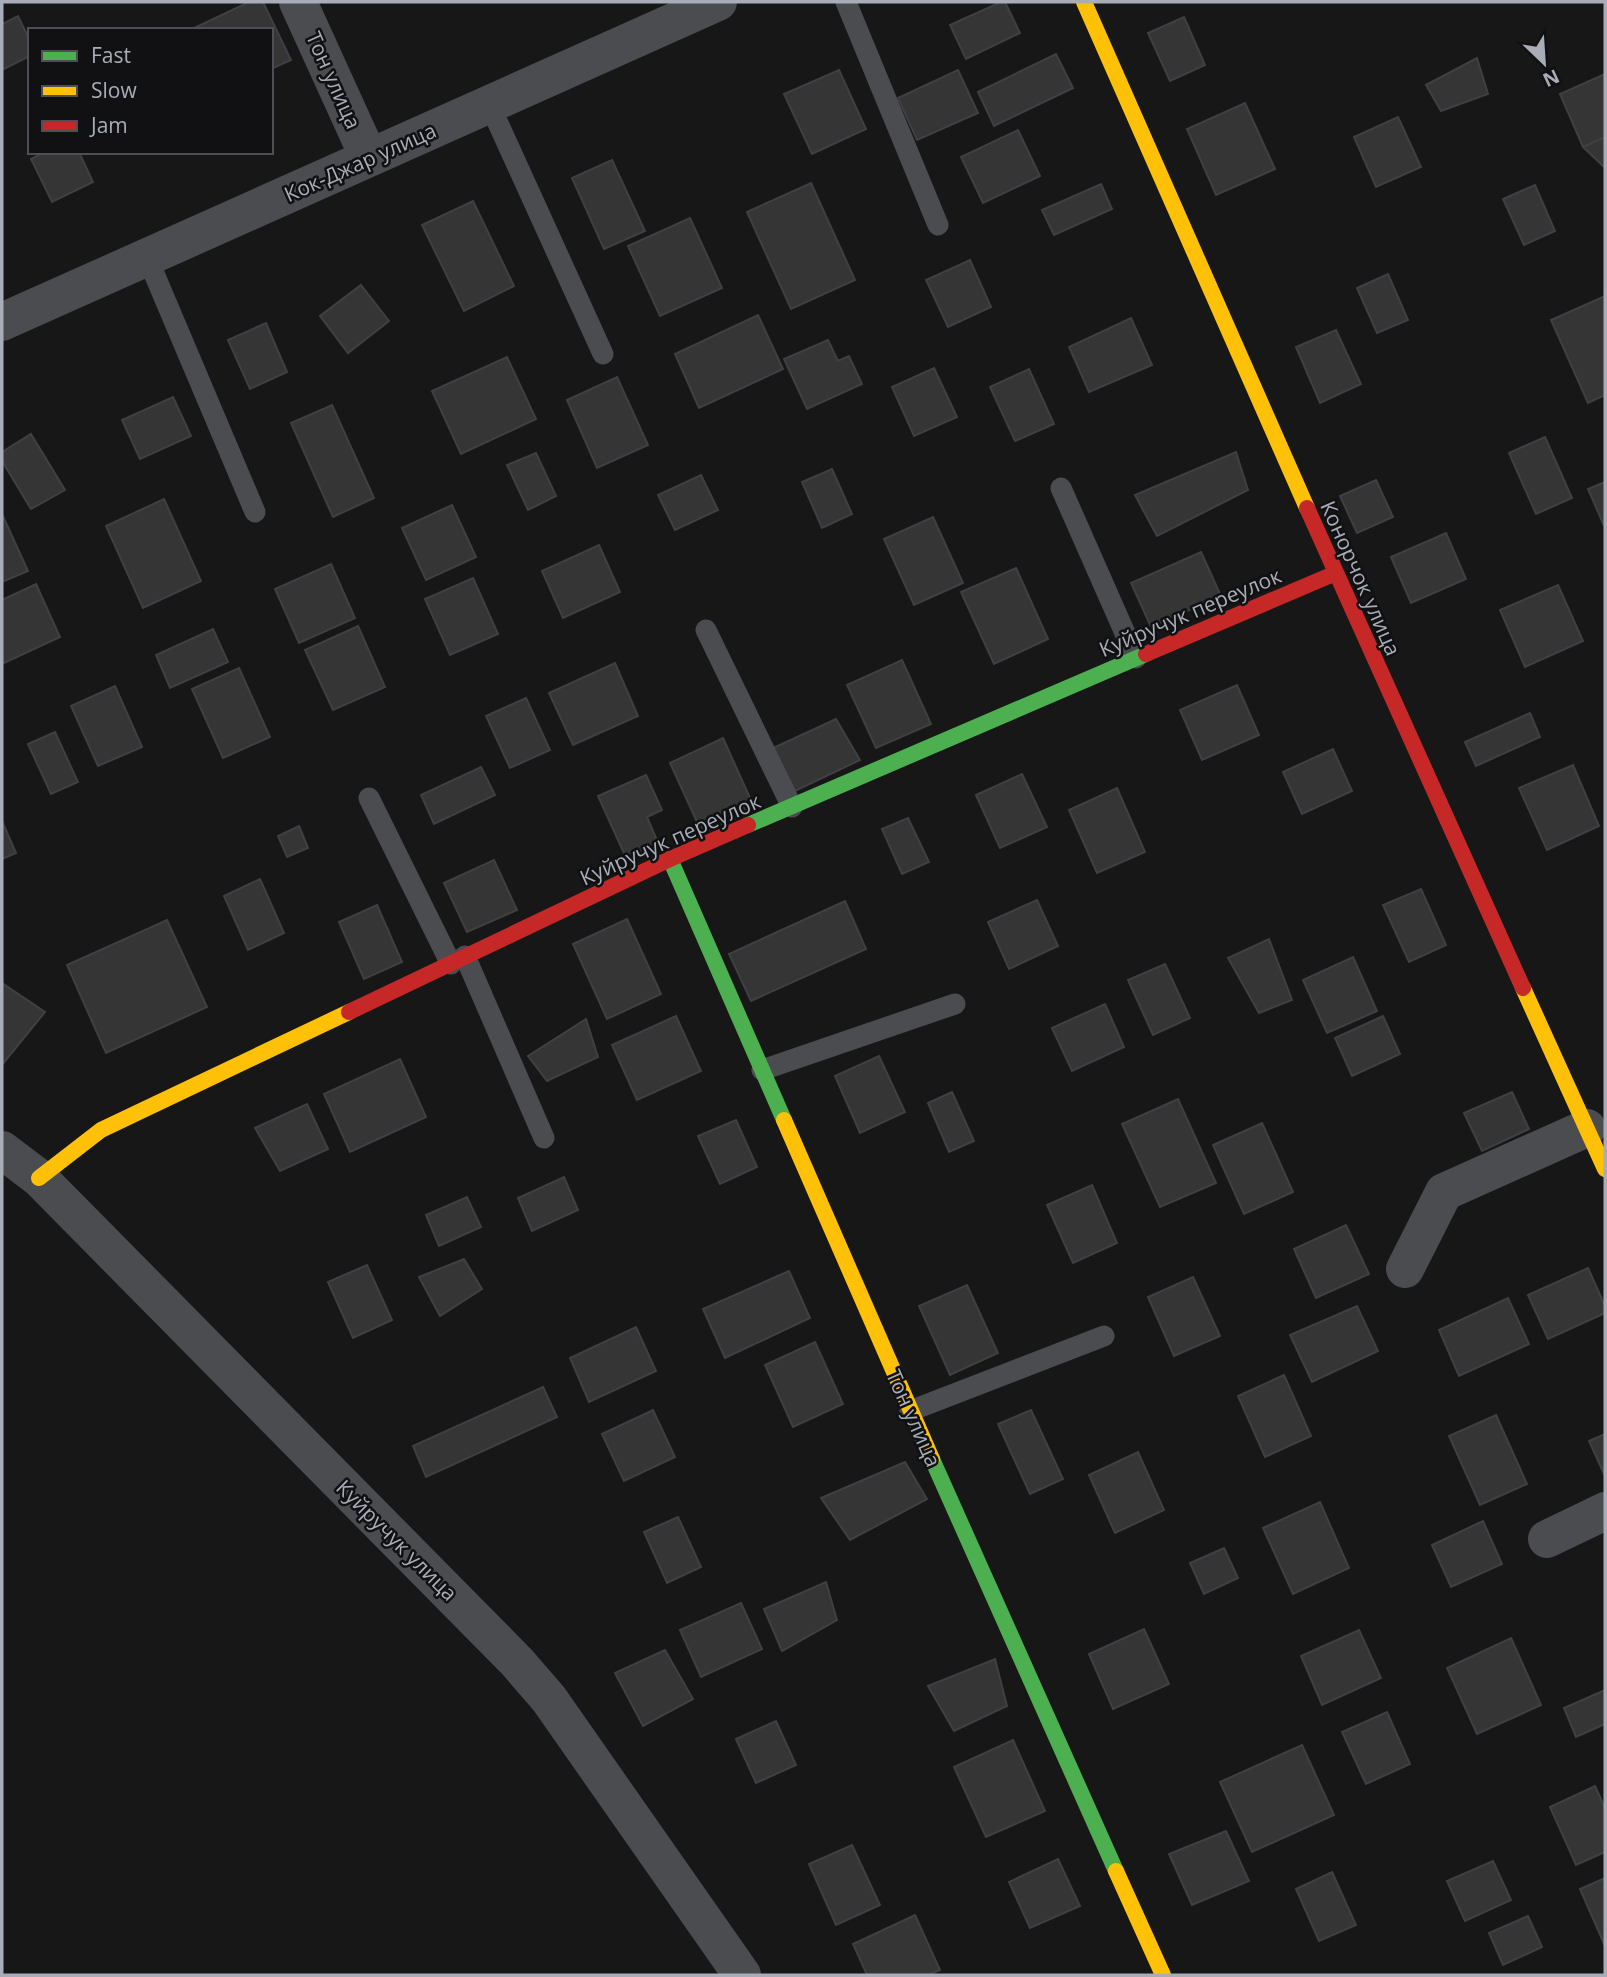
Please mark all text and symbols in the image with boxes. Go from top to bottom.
street label: Тон улица [300,27,368,133]
legend [28,28,273,154]
north arrow [1509,28,1579,98]
text: Fast [91,41,131,69]
text: N [1539,63,1564,93]
text: Slow [91,76,137,104]
text: Jam [89,111,128,139]
street label: Кок-Джар улица [280,116,440,208]
street label: Конорчок улица [1314,496,1408,660]
street label: Куйручук переулок [1095,561,1285,663]
street label: Куйручук переулок [575,786,765,891]
street label: Тон улица [880,1365,948,1471]
street label: Куйручук улица [330,1473,464,1607]

